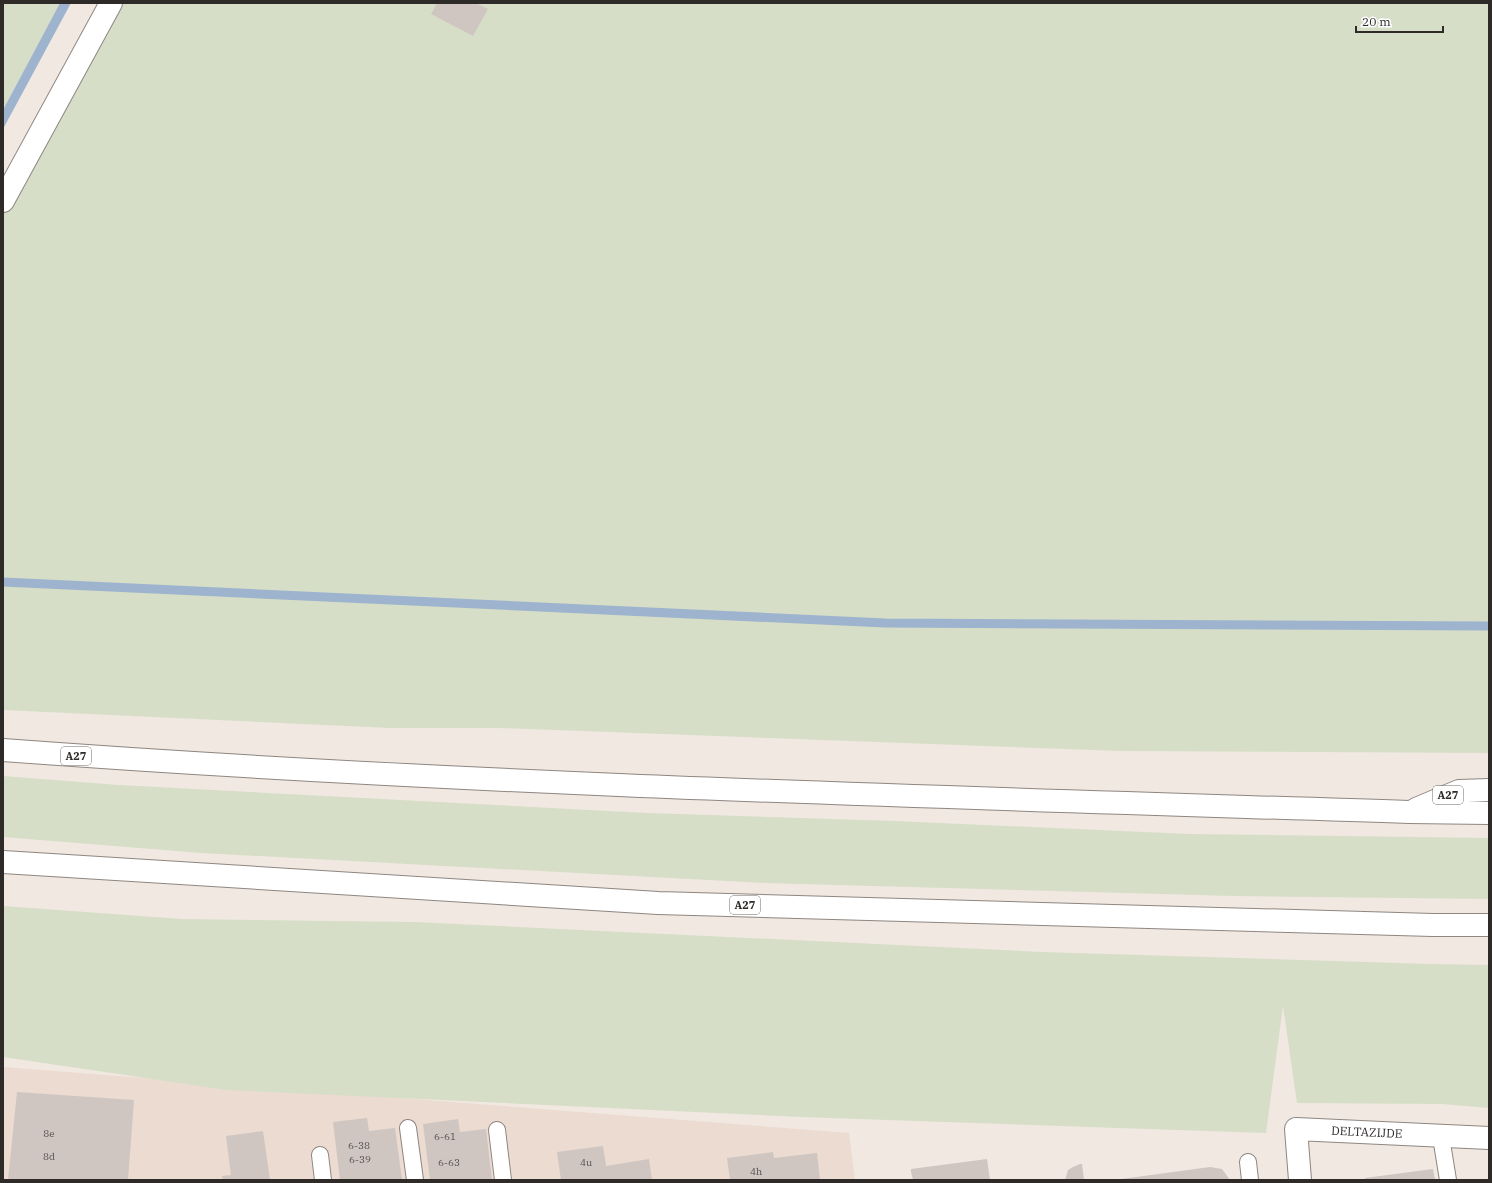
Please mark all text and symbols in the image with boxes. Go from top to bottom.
scale bar [1356,8,1443,34]
text: 20 m [1362,14,1391,29]
road number: A27 [61,747,91,765]
road number: A27 [1433,786,1463,804]
road number: A27 [730,896,760,914]
street label: DELTAZIJDE [1331,1123,1403,1141]
house number: 8e [43,1127,55,1140]
house number: 6-61 [434,1130,456,1143]
house number: 6-38 [348,1139,370,1152]
house number: 8d [43,1150,55,1163]
house number: 6-39 [349,1153,371,1166]
house number: 6-63 [438,1156,460,1169]
house number: 4u [580,1156,592,1169]
house number: 4h [750,1165,762,1178]

